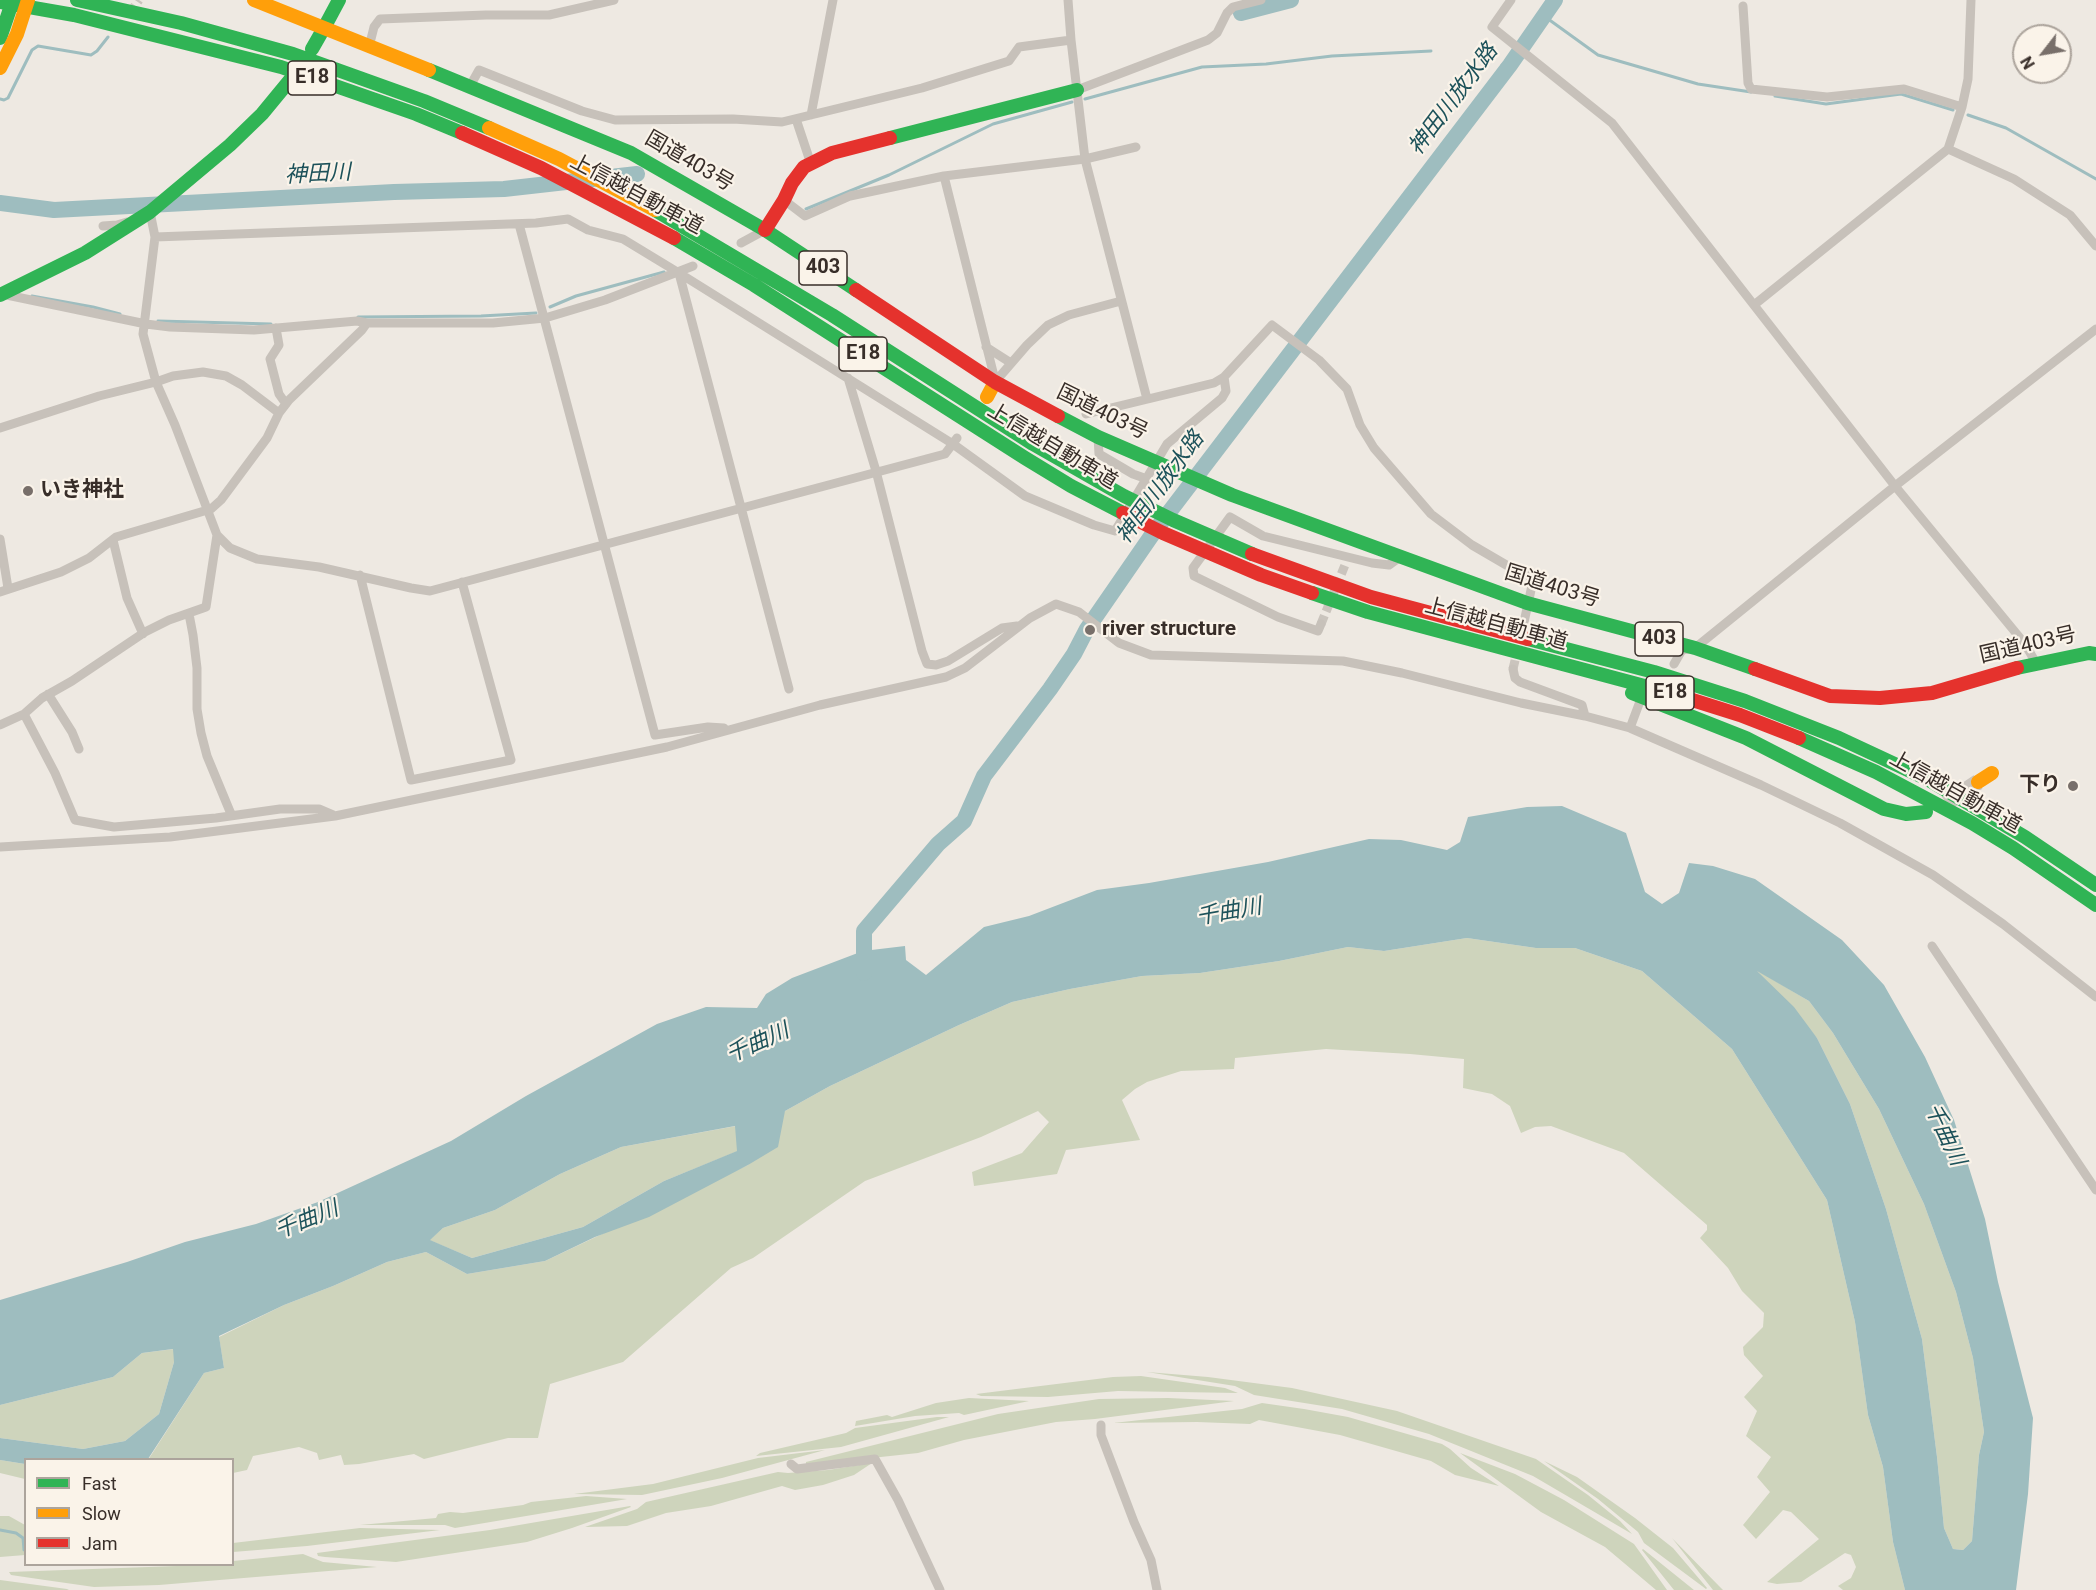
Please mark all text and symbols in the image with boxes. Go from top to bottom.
north arrow [2012,24,2072,84]
water label: 神田川放水路 [1404,39,1504,161]
text: N [2017,53,2039,72]
road number: E18 [288,61,336,95]
street label: 国道403号 [640,126,738,198]
street label: 上信越自動車道 [565,149,707,241]
water label: 神田川 [284,160,352,190]
road number: 403 [799,251,847,285]
road number: E18 [839,337,887,371]
street label: 国道403号 [1052,380,1152,446]
street label: 上信越自動車道 [983,398,1121,496]
water label: 神田川放水路 [1112,427,1210,549]
place label: いき神社 [40,478,124,504]
marker: いき神社 [21,484,35,498]
street label: 国道403号 [1501,561,1603,613]
street label: 上信越自動車道 [1422,594,1570,656]
place label: river structure [1102,617,1236,643]
road number: 403 [1635,622,1683,656]
marker: river structure [1083,623,1097,637]
street label: 国道403号 [1977,623,2079,669]
road number: E18 [1646,676,1694,710]
street label: 上信越自動車道 [1885,746,2025,840]
place label: 下り [2019,773,2061,799]
marker: 下り [2066,779,2080,793]
water label: 千曲川 [1194,894,1264,932]
water label: 千曲川 [722,1019,794,1069]
water label: 千曲川 [1918,1100,1970,1170]
water label: 千曲川 [271,1196,343,1246]
legend [24,1458,234,1566]
text: Fast [82,1473,117,1494]
text: Slow [82,1503,121,1524]
text: Jam [82,1533,118,1554]

